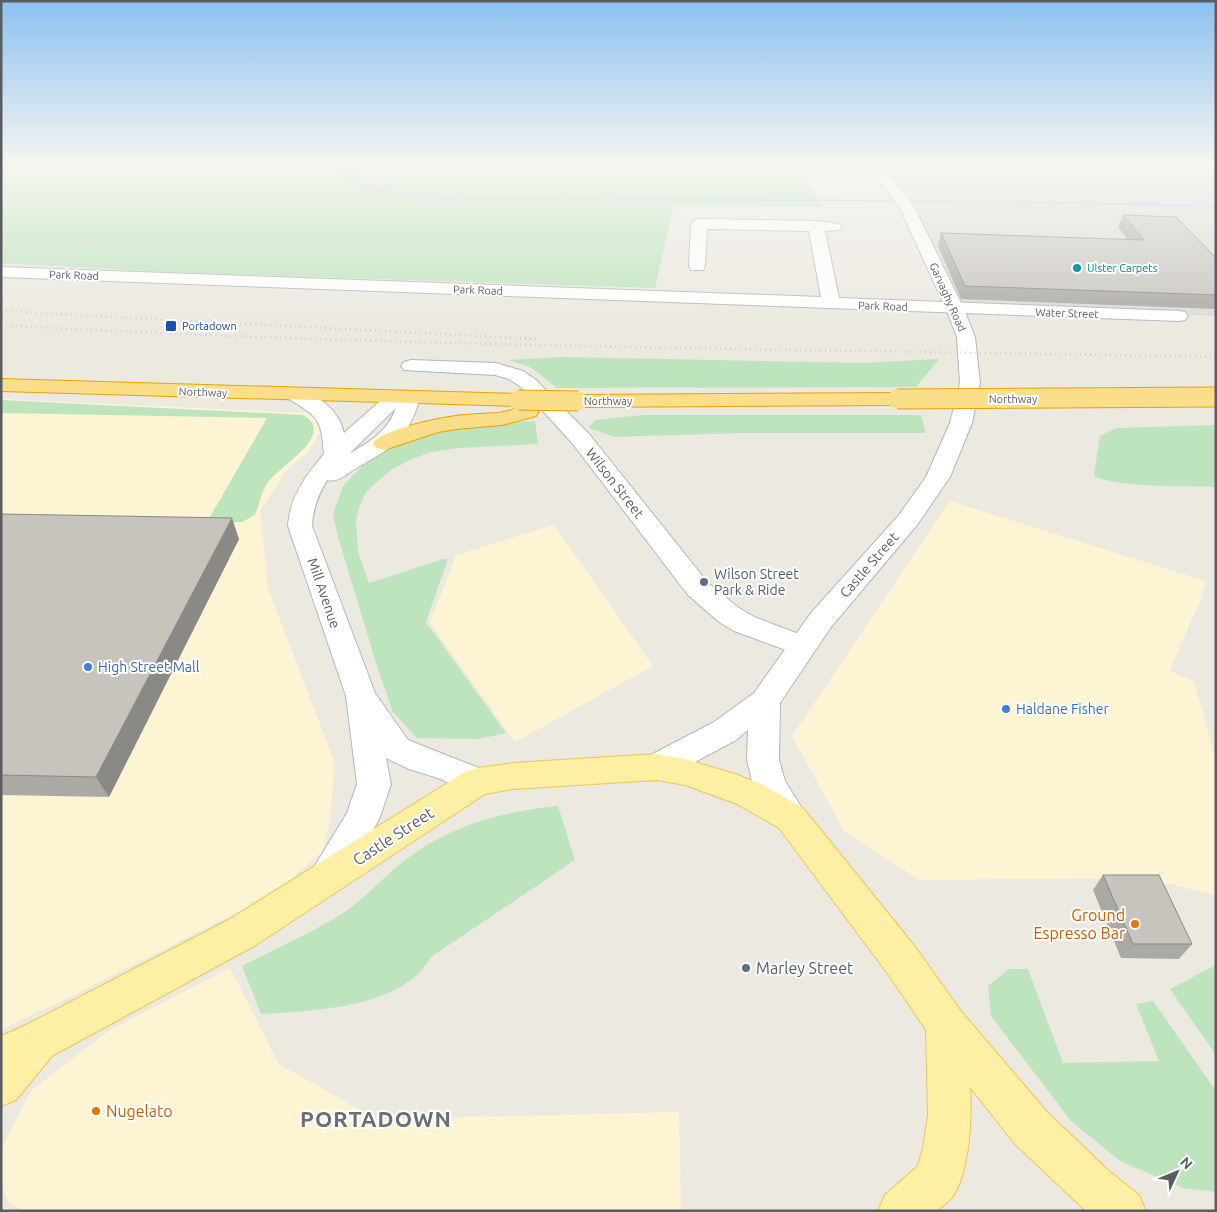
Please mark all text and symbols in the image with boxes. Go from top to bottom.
street label: Garvaghy Road [927,261,969,333]
marker: Ulster Carpets [1071,262,1083,274]
place label: Ulster Carpets [1087,262,1158,274]
street label: Park Road [49,268,99,282]
street label: Park Road [453,283,503,297]
street label: Park Road [858,299,908,313]
street label: Water Street [1035,306,1100,320]
marker: Portadown [164,319,178,333]
place label: Portadown [182,320,237,332]
street label: Northway [179,385,228,399]
street label: Northway [989,393,1038,405]
street label: Northway [584,395,633,407]
street label: Wilson Street [583,445,648,522]
street label: Castle Street [836,529,902,601]
street label: Mill Avenue [305,556,343,630]
place label: Wilson Street Park & Ride [714,566,799,598]
marker: Wilson Street Park & Ride [698,576,710,588]
place label: High Street Mall [98,659,200,675]
marker: High Street Mall [82,661,94,673]
place label: Haldane Fisher [1016,701,1109,717]
marker: Haldane Fisher [1000,703,1012,715]
street label: Castle Street [349,803,437,869]
place label: Ground Espresso Bar [1033,906,1125,942]
marker: Ground Espresso Bar [1129,918,1141,930]
place label: Marley Street [756,959,854,977]
marker: Marley Street [740,962,752,974]
place label: Nugelato [106,1102,173,1120]
marker: Nugelato [90,1105,102,1117]
district label: PORTADOWN [300,1106,452,1131]
north arrow [1152,1147,1202,1197]
text: N [1177,1154,1196,1172]

